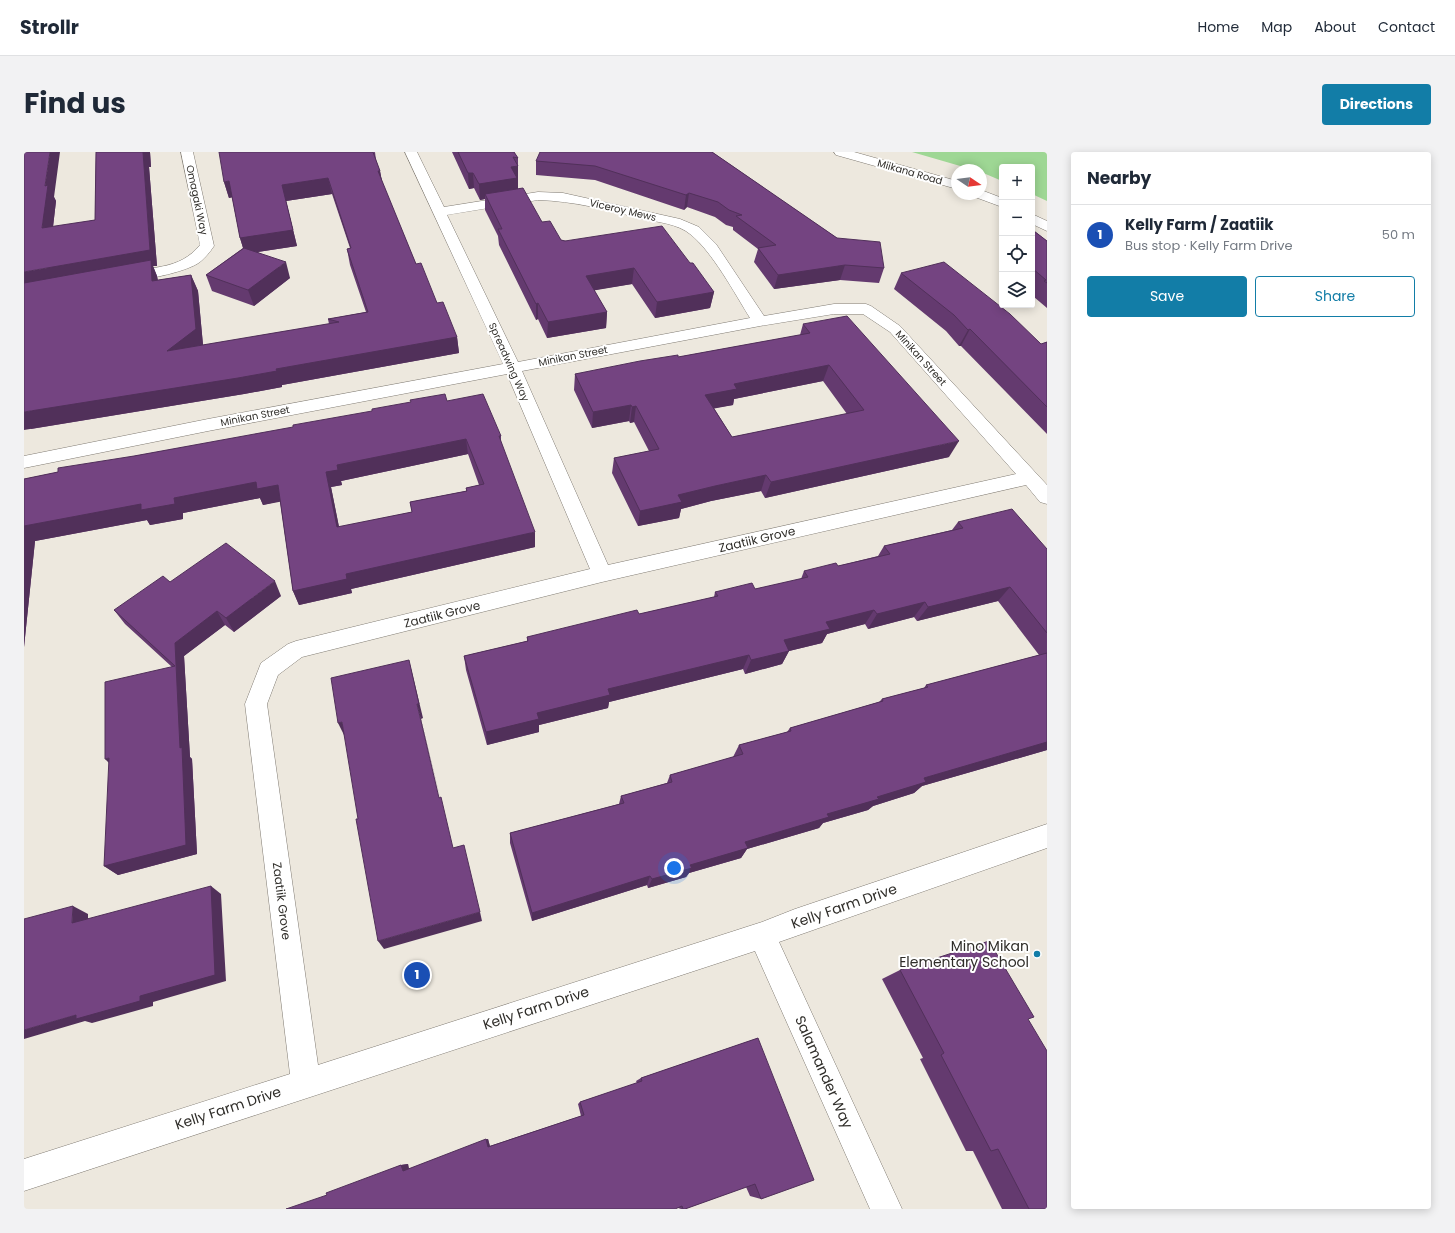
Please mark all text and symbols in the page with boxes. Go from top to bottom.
text: Strollr [20,14,79,41]
text: Home [1197,17,1239,37]
text: Map [1261,17,1292,37]
text: About [1314,17,1356,37]
text: Contact [1378,17,1435,37]
text: Find us [24,84,126,123]
button: Directions [1322,84,1431,125]
street label: Miikana Road [876,156,944,188]
street label: Omagaki Way [182,164,212,237]
north arrow [951,164,987,200]
map controls [999,164,1035,308]
button: + [999,164,1035,200]
text: Nearby [1087,166,1151,190]
street label: Viceroy Mews [588,195,658,225]
button: − [999,200,1035,236]
text: Kelly Farm / Zaatiik [1125,214,1274,235]
text: 1 [1098,225,1102,244]
text: 50 m [1382,225,1415,244]
button: locate [999,236,1035,272]
text: Bus stop · Kelly Farm Drive [1125,236,1293,255]
button: layers [999,272,1035,308]
button: Save [1087,276,1247,317]
button: Share [1255,276,1415,317]
street label: Spreadwing Way [485,320,533,404]
street label: Minikan Street [892,327,950,389]
street label: Minikan Street [537,342,609,370]
street label: Minikan Street [219,402,291,430]
street label: Zaatiik Grove [717,522,797,556]
street label: Zaatiik Grove [402,596,482,632]
your location [664,858,684,878]
street label: Zaatiik Grove [269,861,295,941]
street label: Kelly Farm Drive [788,878,900,933]
place label: Mino Mikan Elementary School [899,936,1029,972]
marker: Mino Mikan Elementary School [1032,949,1042,959]
pin: 1 [404,960,430,990]
street label: Kelly Farm Drive [480,981,592,1035]
street label: Salamander Way [790,1012,858,1132]
street label: Kelly Farm Drive [172,1081,284,1135]

